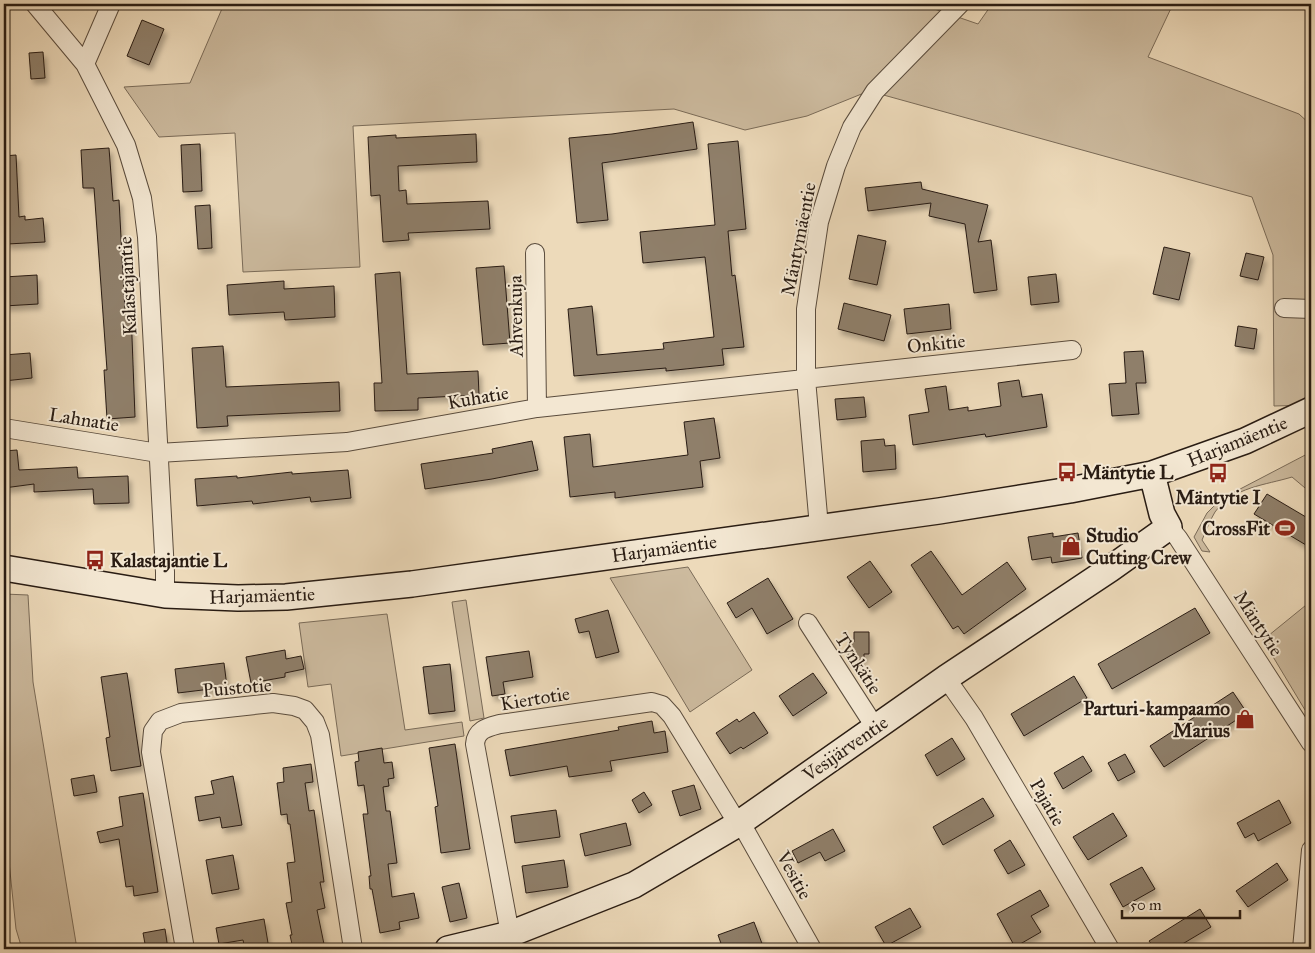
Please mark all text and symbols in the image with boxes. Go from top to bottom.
street label: Mäntymäentie [776,180,821,298]
street label: Kalastajantie [113,236,142,336]
street label: Ahvenkuja [503,274,528,358]
street label: Onkitie [906,329,966,358]
street label: Kuhatie [446,381,511,414]
street label: Lahnatie [47,403,121,436]
street label: Harjamäentie [1184,411,1291,472]
bus stop icon: Mäntytie L [1056,461,1078,483]
place label: Mäntytie L [1082,461,1174,485]
bus stop icon: Mäntytie I [1207,462,1229,484]
place label: Mäntytie I [1175,486,1261,510]
place label: CrossFit [1202,517,1270,540]
sports icon: CrossFit [1274,517,1296,539]
place label: Studio Cutting Crew [1086,524,1193,570]
street label: Harjamäentie [610,530,718,567]
shop icon: Studio Cutting Crew [1060,535,1082,557]
bus stop icon: Kalastajantie L [84,549,106,571]
place label: Kalastajantie L [110,549,228,573]
street label: Harjamäentie [209,582,316,609]
street label: Mäntytie [1229,586,1288,660]
street label: Tynkätie [830,628,887,698]
street label: Puistotie [201,673,273,702]
street label: Kiertotie [499,682,571,715]
place label: Parturi-kampaamo Marius [1083,697,1230,742]
shop icon: Parturi-kampaamo Marius [1234,708,1256,730]
street label: Vesijärventie [797,711,892,787]
street label: Pajatie [1025,774,1070,830]
street label: Vesitie [772,846,817,903]
scale bar [1122,888,1240,920]
text: 50 m [1130,896,1162,914]

